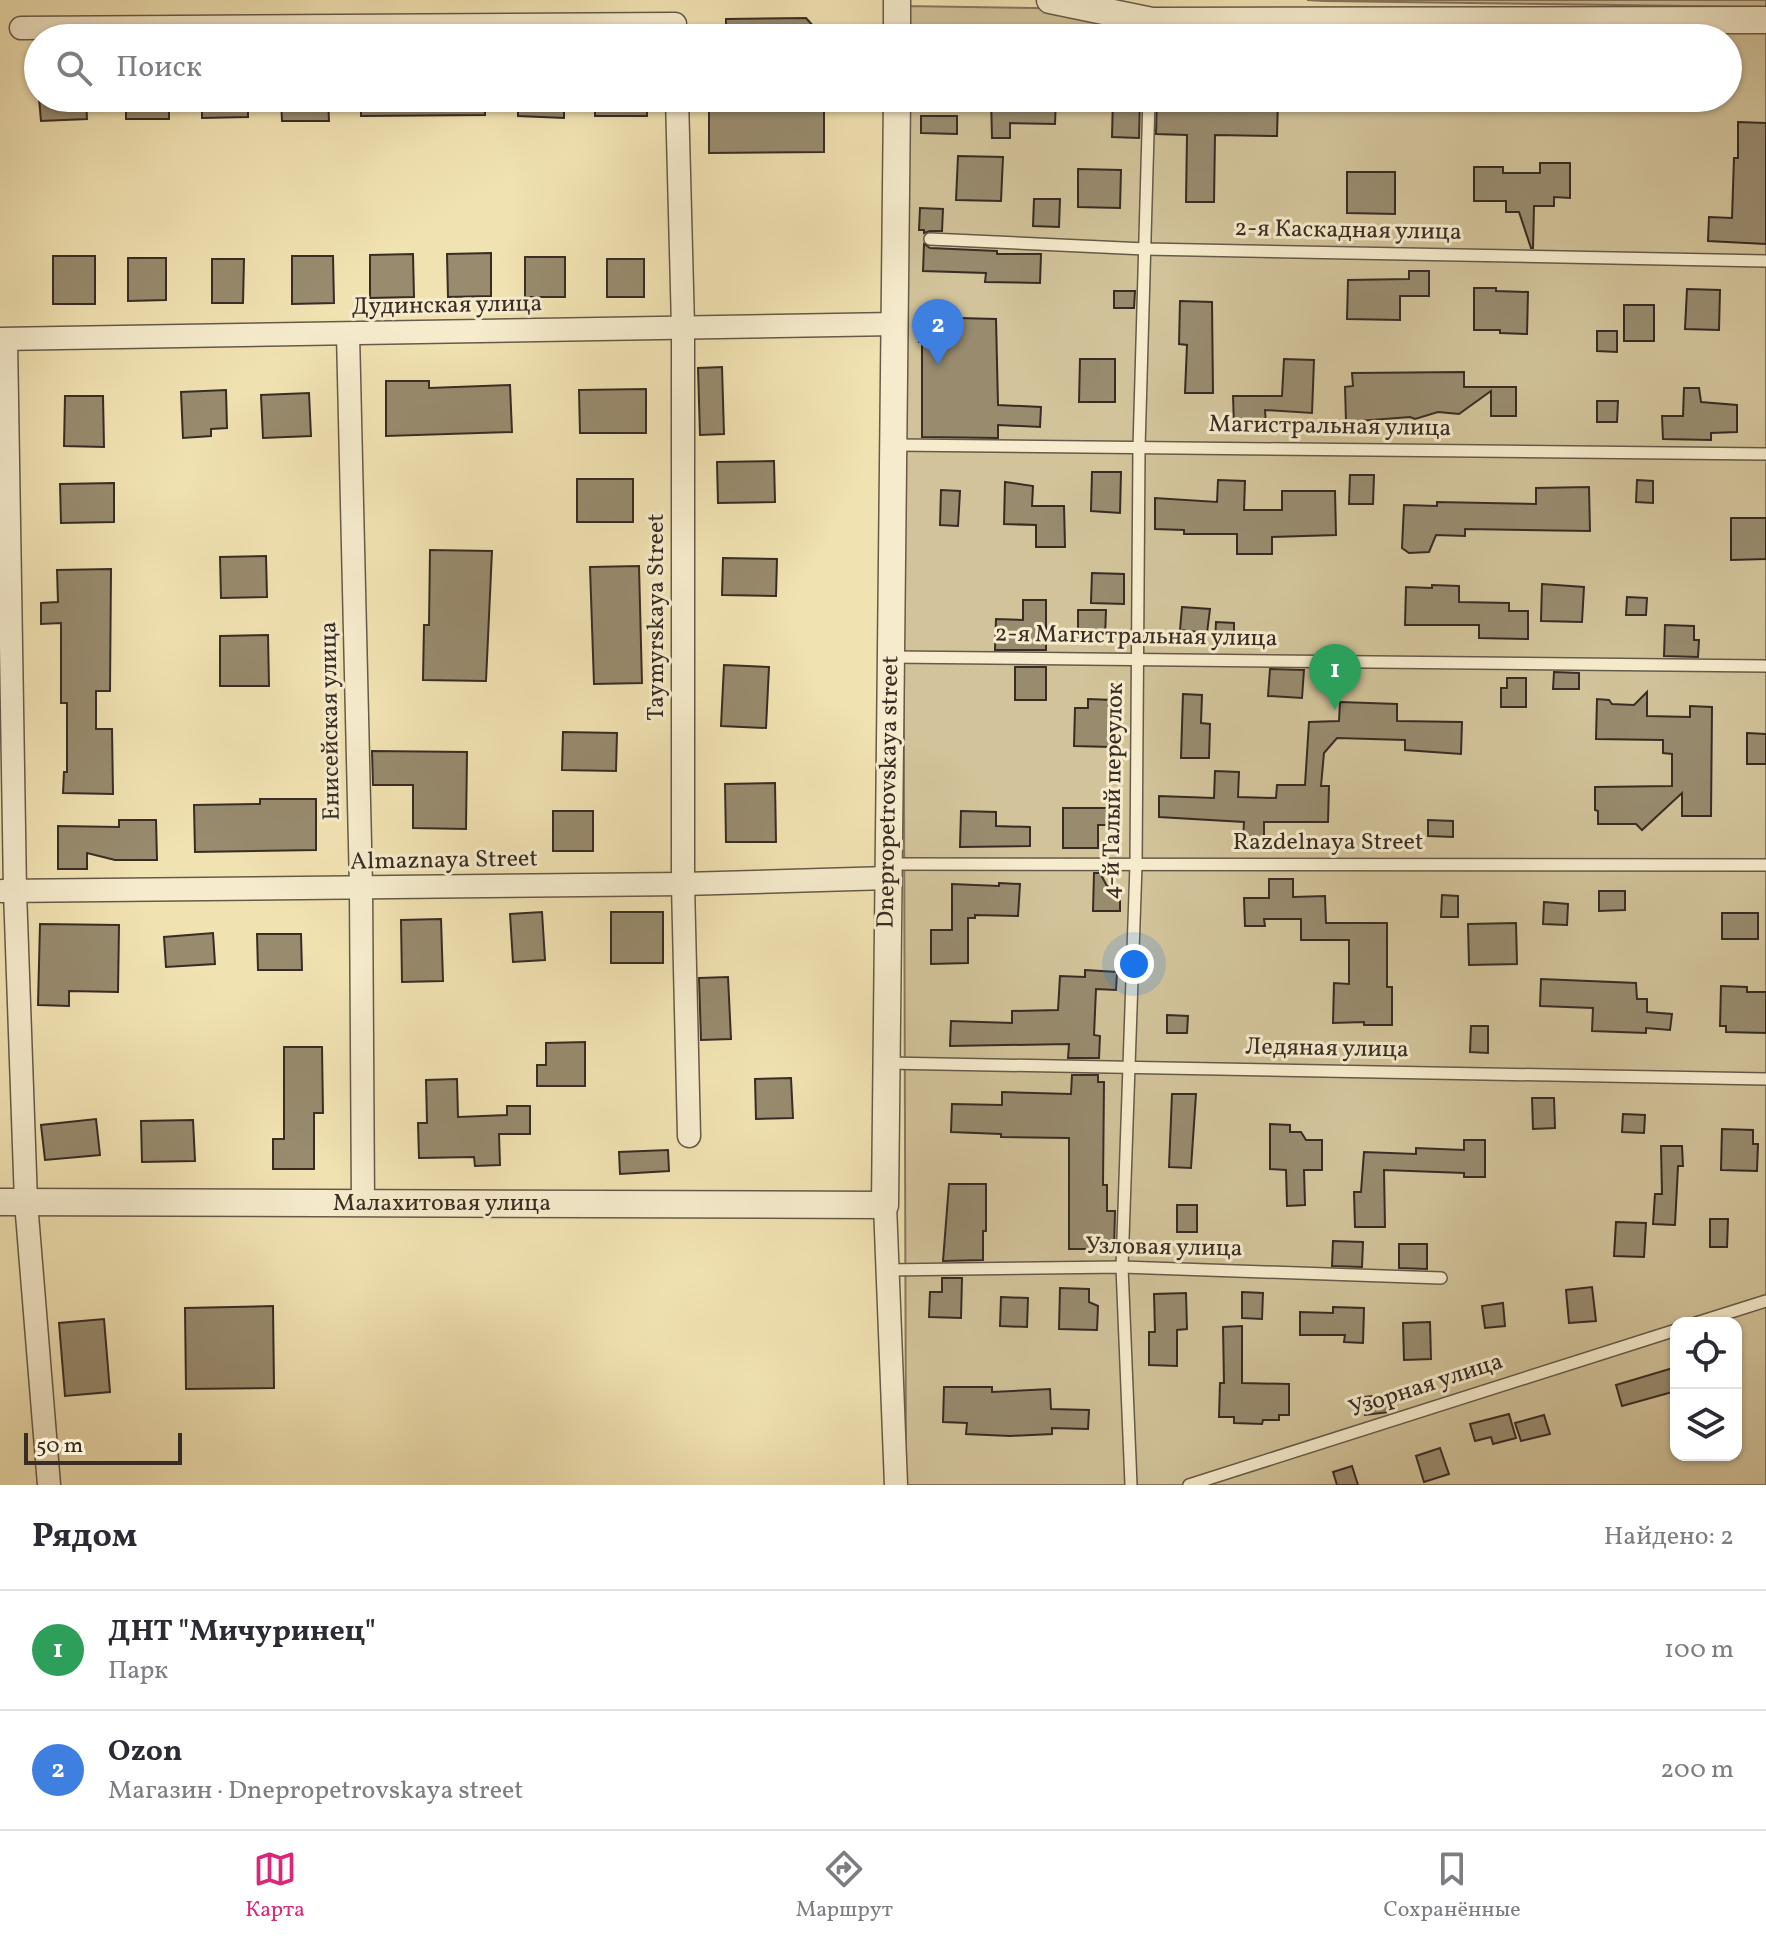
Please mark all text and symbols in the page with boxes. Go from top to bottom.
search box [24,24,1742,112]
icon: search [52,46,96,90]
text: Поиск [116,47,202,89]
street label: 2-я Каскадная улица [1234,212,1462,250]
street label: Дудинская улица [351,287,543,325]
pin: 2 [912,299,964,365]
street label: Магистральная улица [1208,408,1452,446]
street label: Taymyrskaya Street [640,513,674,721]
street label: 2-я Магистральная улица [994,618,1278,656]
street label: Енисейская улица [312,621,350,821]
pin: 1 [1309,644,1361,710]
street label: Dnepropetrovskaya street [870,655,908,929]
street label: 4-й Талый переулок [1095,682,1133,900]
street label: Razdelnaya Street [1233,826,1423,860]
street label: Almaznaya Street [350,842,538,880]
your location [1114,944,1154,984]
street label: Ледяная улица [1245,1031,1409,1067]
street label: Малахитовая улица [333,1187,551,1221]
street label: Узловая улица [1085,1230,1243,1266]
map controls [1670,1317,1742,1461]
button: locate [1670,1317,1742,1389]
street label: Узорная улица [1345,1345,1507,1427]
button: layers [1670,1389,1742,1461]
scale bar [24,1429,182,1465]
text: 50 m [36,1431,83,1462]
text: Рядом [32,1514,137,1561]
text: Найдено: 2 [1604,1519,1734,1555]
text: ДНТ "Мичуринец" [108,1611,376,1653]
text: 1 [53,1632,63,1668]
text: 100 m [1664,1632,1734,1668]
text: Парк [108,1653,168,1689]
text: Ozon [108,1731,182,1773]
text: 2 [51,1752,65,1788]
text: 200 m [1660,1752,1734,1788]
text: Магазин · Dnepropetrovskaya street [108,1773,523,1809]
tab: Карта [245,1847,305,1926]
tab: Маршрут [796,1847,893,1926]
tab: Сохранённые [1383,1847,1521,1926]

